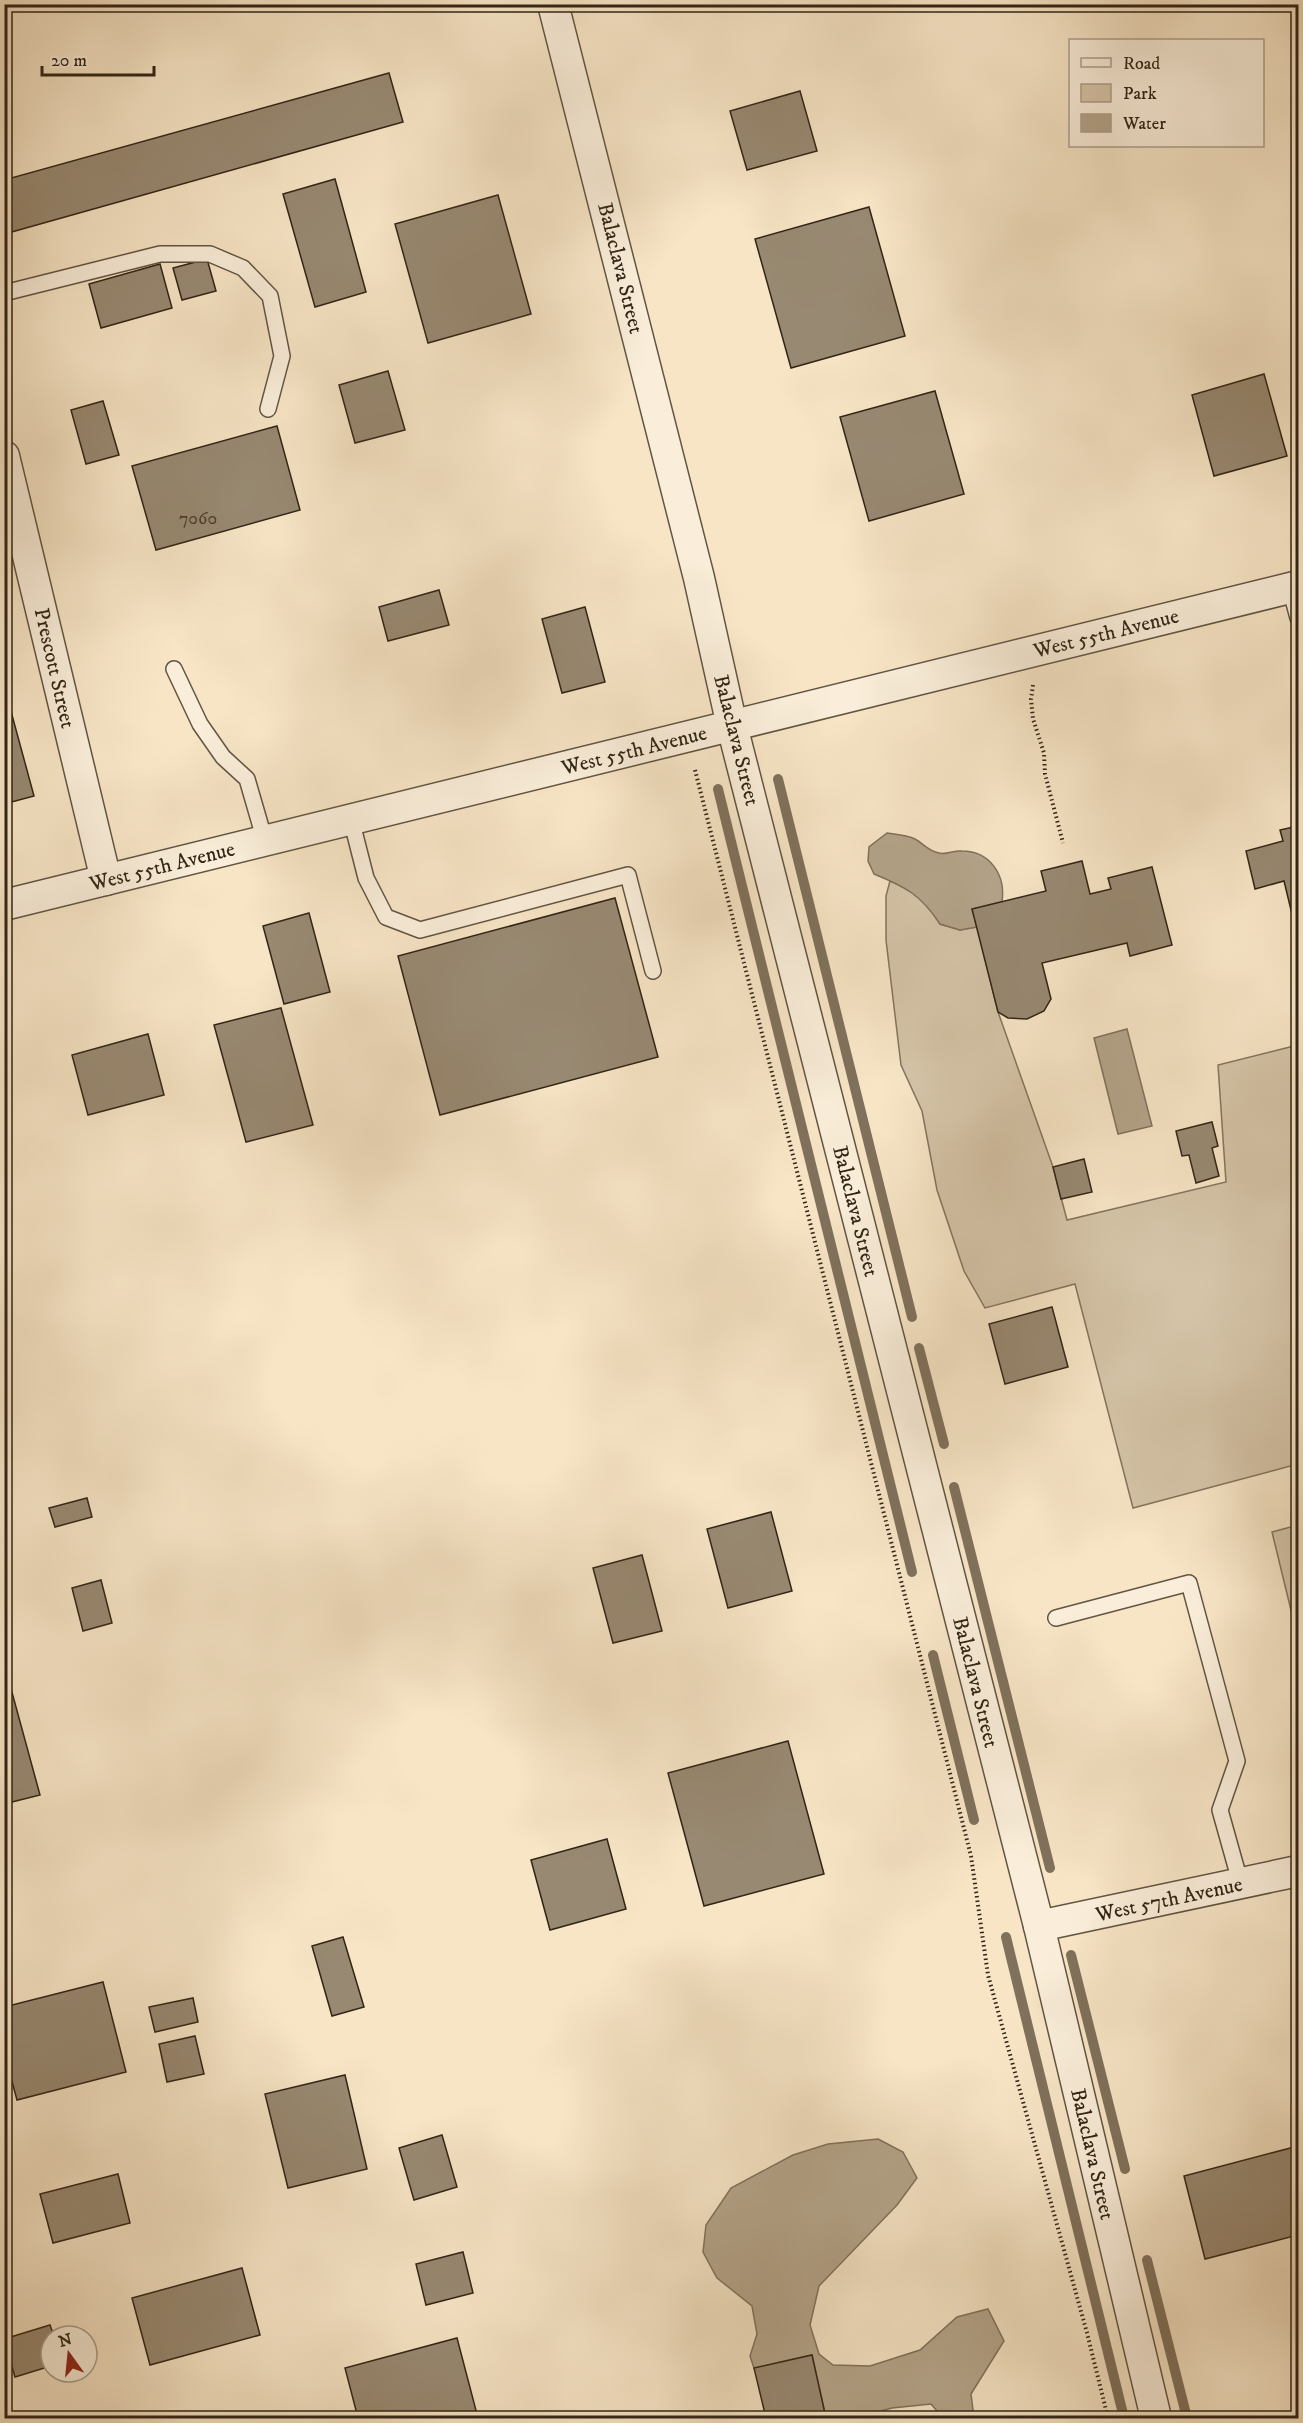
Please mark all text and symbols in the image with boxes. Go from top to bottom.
scale bar [42,39,154,77]
legend [1069,39,1264,147]
text: 20 m [51,50,87,72]
text: Road [1123,53,1160,75]
text: Park [1123,83,1157,105]
text: Water [1122,113,1166,135]
street label: Balaclava Street [591,200,649,337]
house number: 7060 [179,508,217,530]
street label: West 55th Avenue [1030,603,1182,665]
street label: Prescott Street [28,606,81,731]
street label: Balaclava Street [707,672,765,809]
street label: West 55th Avenue [558,720,710,782]
street label: West 55th Avenue [86,836,238,898]
street label: Balaclava Street [826,1143,884,1280]
street label: Balaclava Street [946,1614,1004,1751]
street label: West 57th Avenue [1092,1872,1245,1928]
street label: Balaclava Street [1064,2086,1120,2223]
north arrow [39,2324,99,2384]
text: N [56,2329,74,2352]

